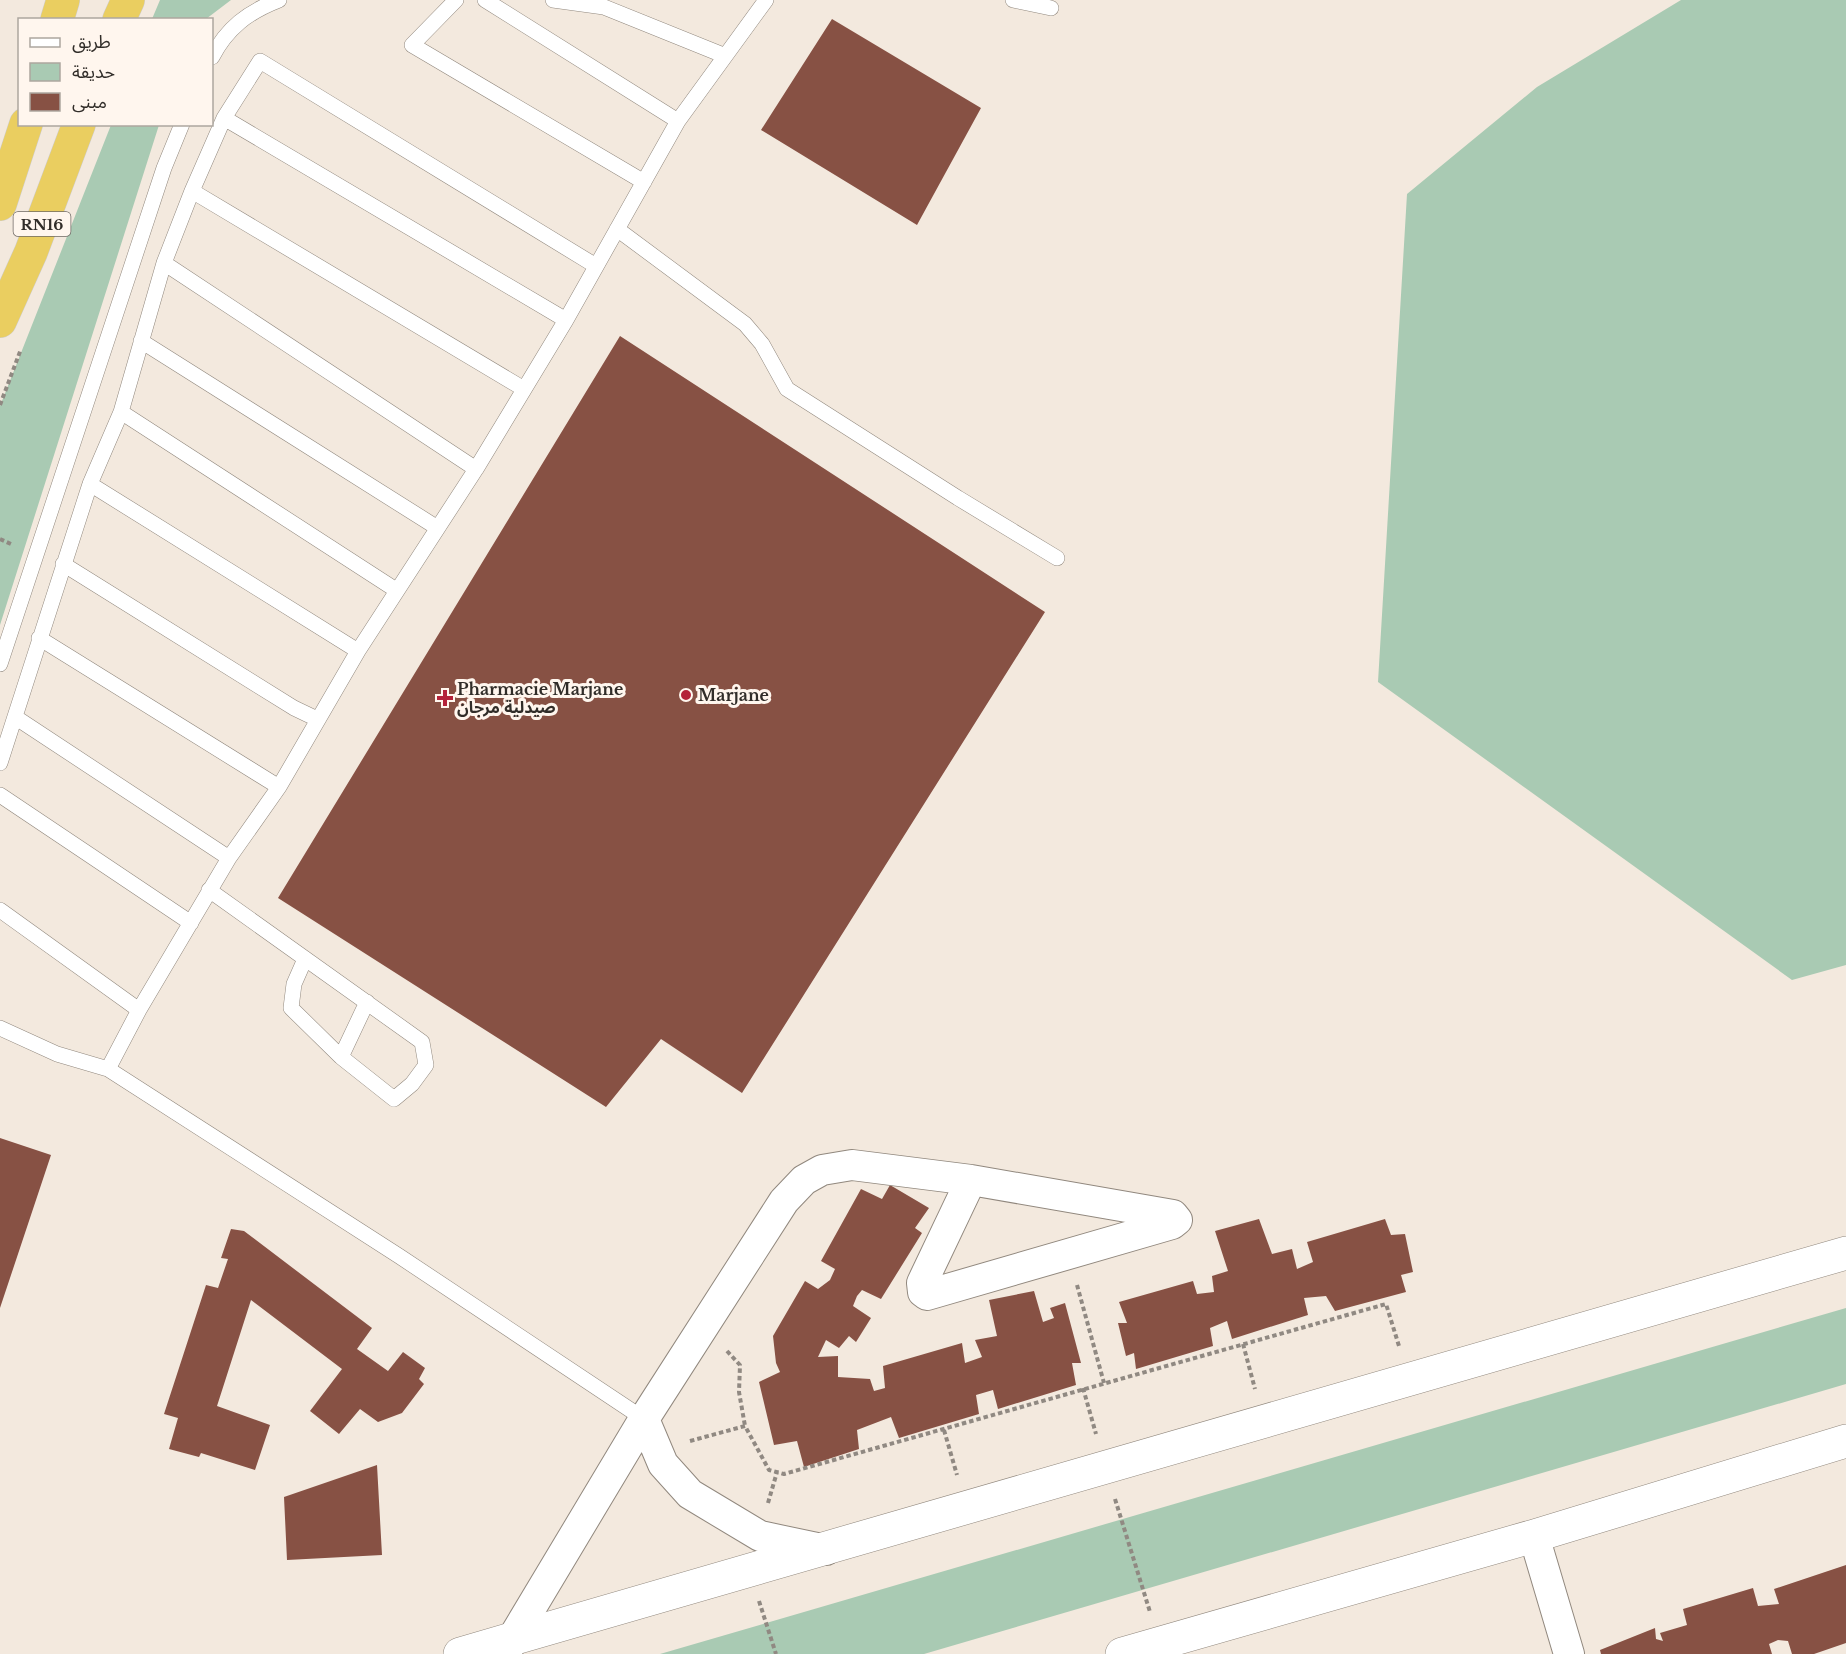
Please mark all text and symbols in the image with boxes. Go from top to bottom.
legend [18,18,213,126]
text: طريق [72,31,111,53]
text: حديقة [72,61,115,83]
text: مبنى [72,91,107,113]
road number: RN16 [14,212,70,236]
place label: Pharmacie Marjane صيدلية مرجان [457,679,623,717]
place label: Marjane [698,685,769,705]
marker: Marjane [679,688,693,702]
marker: Pharmacie Marjane صيدلية مرجان [438,691,452,705]

